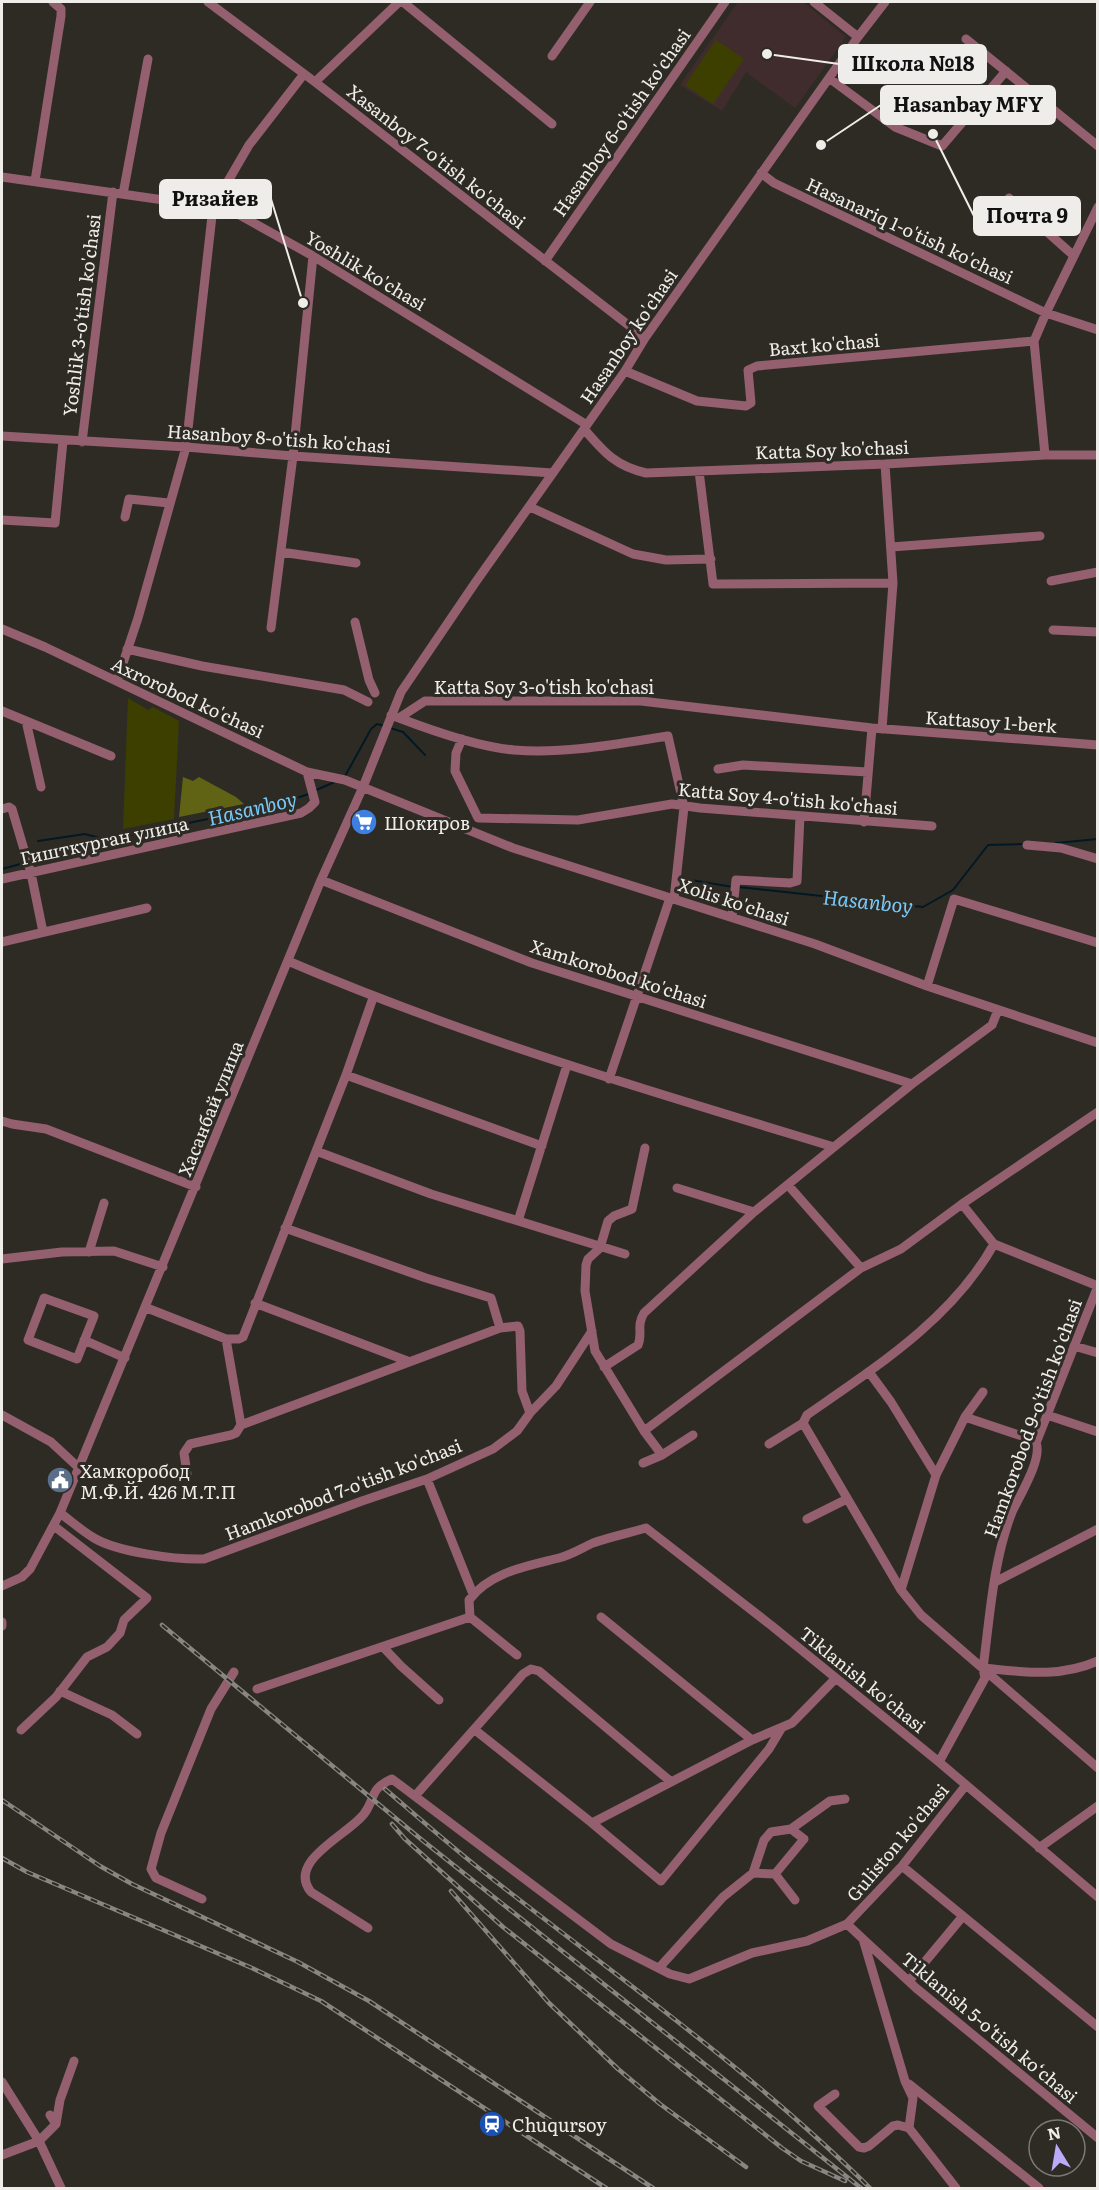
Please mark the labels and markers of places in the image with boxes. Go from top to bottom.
callout: Школа №18 [839,45,986,83]
callout: Hasanbay MFY [881,86,1055,124]
callout: Ризайев [160,180,271,218]
callout: Почта 9 [974,197,1080,235]
supermarket icon: Шокиров [349,807,379,837]
place label: Шокиров [384,809,470,836]
place label: Хамкоробод М.Ф.Й. 426 М.Т.П [80,1457,236,1505]
public building icon: Хамкоробод М.Ф.Й. 426 М.Т.П [45,1465,75,1495]
station icon: Chuqursoy [477,2109,507,2139]
place label: Chuqursoy [512,2111,607,2138]

